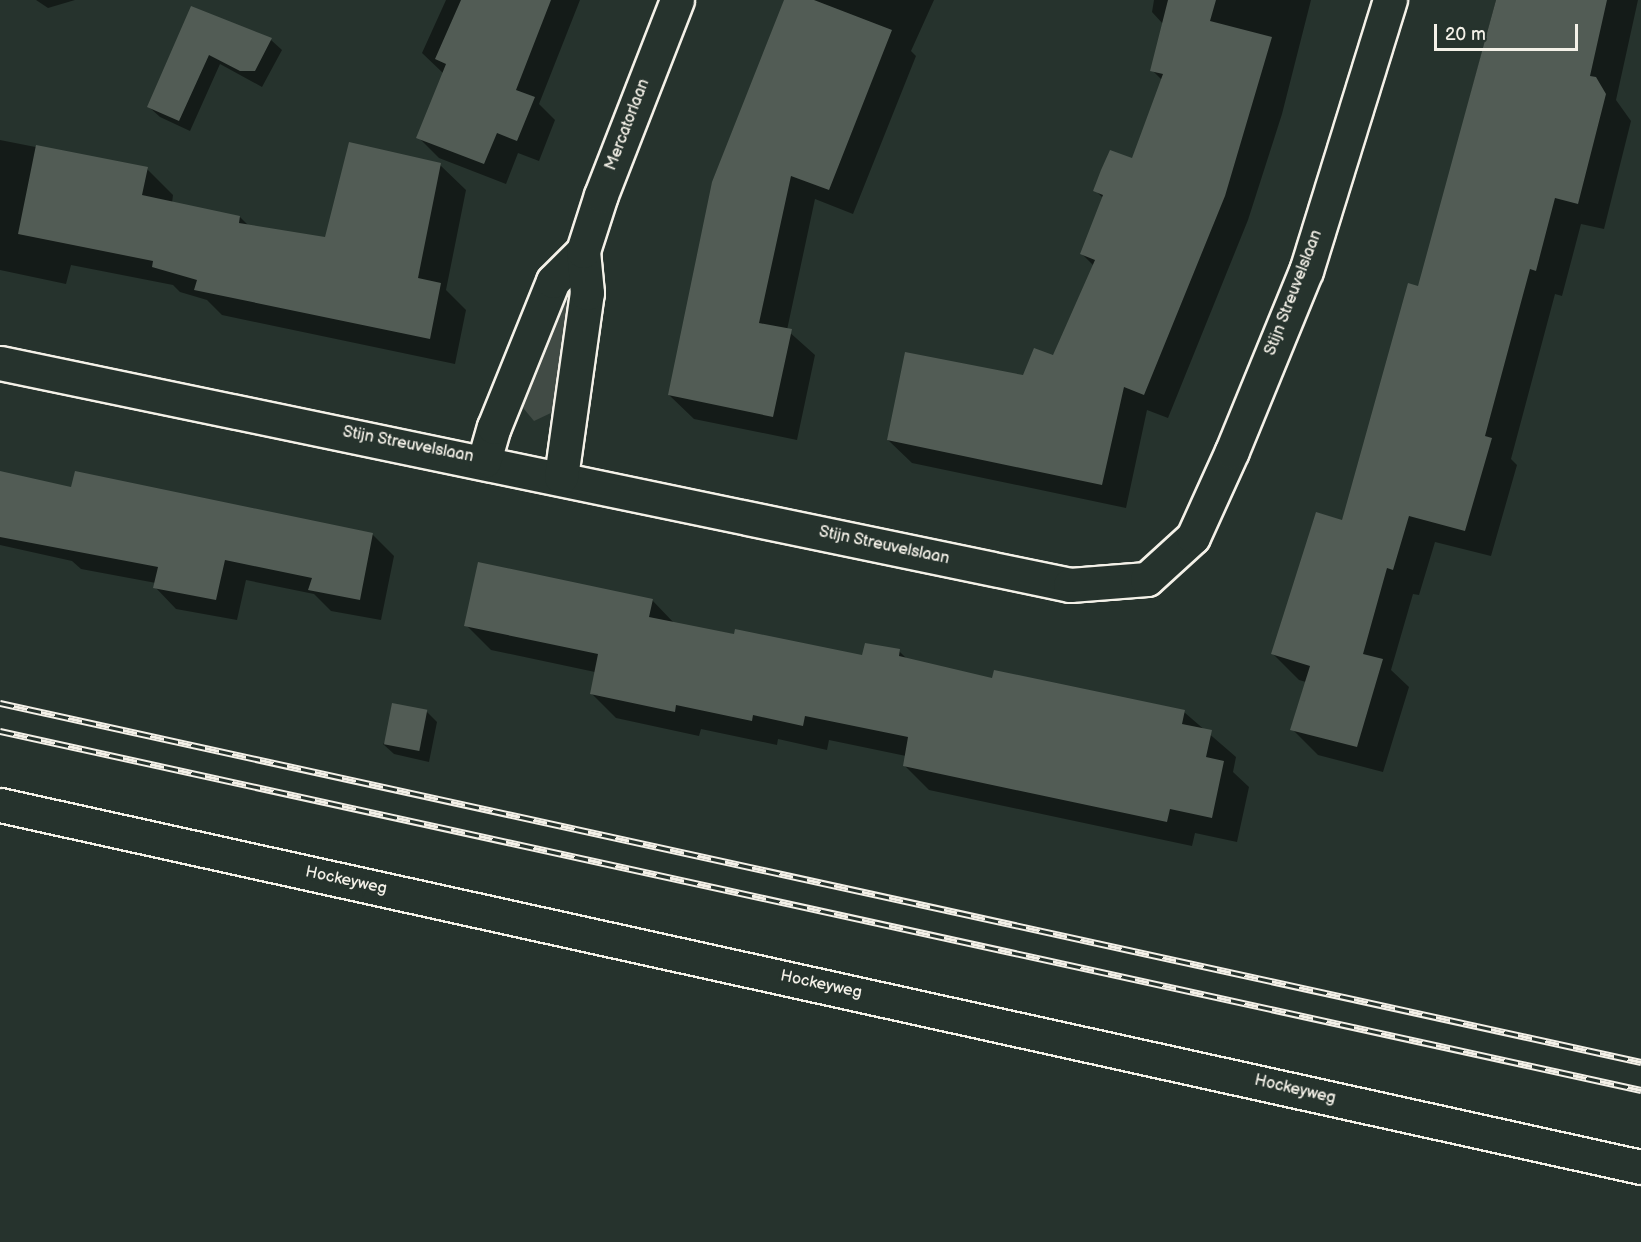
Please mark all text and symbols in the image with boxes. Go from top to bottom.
scale bar [1437,12,1581,50]
text: 20 m [1445,24,1486,45]
street label: Mercatorlaan [602,77,654,173]
street label: Stijn Streuvelslaan [1261,227,1327,359]
street label: Stijn Streuvelslaan [341,423,475,467]
street label: Stijn Streuvelslaan [817,523,951,569]
street label: Hockeyweg [304,863,388,899]
street label: Hockeyweg [779,967,863,1003]
street label: Hockeyweg [1253,1071,1337,1109]

